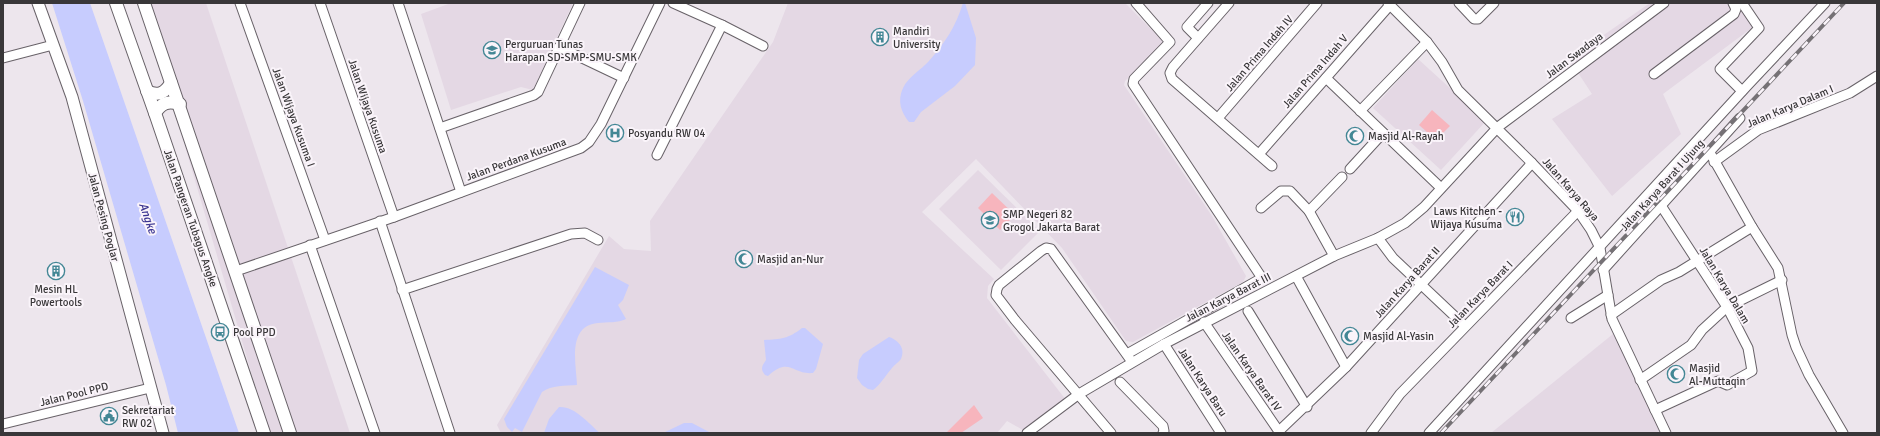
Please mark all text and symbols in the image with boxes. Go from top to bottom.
street label: Jalan Prima Indah IV [1223,12,1296,94]
place label: Mandiri University [893,25,941,51]
building icon: Mandiri University [870,27,890,47]
street label: Jalan Swadaya [1543,29,1606,81]
street label: Jalan Prima Indah V [1280,32,1351,111]
place label: Perguruan Tunas Harapan SD-SMP-SMU-SMK [505,38,637,64]
school or university icon: Perguruan Tunas Harapan SD-SMP-SMU-SMK [482,40,502,60]
street label: Jalan Wijaya Kusuma [345,57,390,155]
street label: Jalan Wijaya Kusuma I [270,66,318,168]
street label: Jalan Karya Dalam I [1745,82,1835,131]
hospital icon: Posyandu RW 04 [605,123,625,143]
mosque icon: Masjid Al-Rayah [1345,126,1365,146]
place label: Posyandu RW 04 [628,127,706,140]
place label: Masjid Al-Rayah [1368,130,1444,143]
street label: Jalan Perdana Kusuma [464,135,568,184]
street label: Jalan Karya Barat I Ujung [1618,137,1707,234]
street label: Jalan Pangeran Tubagus Angke [161,148,220,289]
street label: Jalan Karya Raya [1540,155,1602,224]
street label: Jalan Pesing Poglar [85,171,122,263]
water label: Angke [135,201,160,237]
place label: Laws Kitchen - Wijaya Kusuma [1431,205,1502,231]
restaurant icon: Laws Kitchen - Wijaya Kusuma [1505,207,1525,227]
place label: SMP Negeri 82 Grogol Jakarta Barat [1003,208,1100,234]
school or university icon: SMP Negeri 82 Grogol Jakarta Barat [980,210,1000,230]
street label: Jalan Karya Barat II [1372,244,1443,321]
street label: Jalan Karya Dalam [1697,245,1753,326]
mosque icon: Masjid an-Nur [734,249,754,269]
place label: Masjid an-Nur [757,253,824,266]
street label: Jalan Karya Barat I [1445,258,1516,331]
building icon: Mesin HL Powertools [46,261,66,281]
street label: Jalan Karya Barat III [1183,270,1273,325]
place label: Mesin HL Powertools [30,283,82,309]
bus stop icon: Pool PPD [210,322,230,342]
place label: Pool PPD [233,326,276,339]
mosque icon: Masjid Al-Yasin [1340,326,1360,346]
street label: Jalan Karya Barat IV [1219,329,1284,414]
place label: Masjid Al-Yasin [1363,330,1434,343]
street label: Jalan Karya Baru [1176,346,1230,419]
place label: Masjid Al-Muttaqin [1689,362,1746,388]
mosque icon: Masjid Al-Muttaqin [1666,364,1686,384]
street label: Jalan Pool PPD [39,380,110,409]
place label: Sekretariat RW 02 [122,404,175,430]
public building icon: Sekretariat RW 02 [99,406,119,426]

